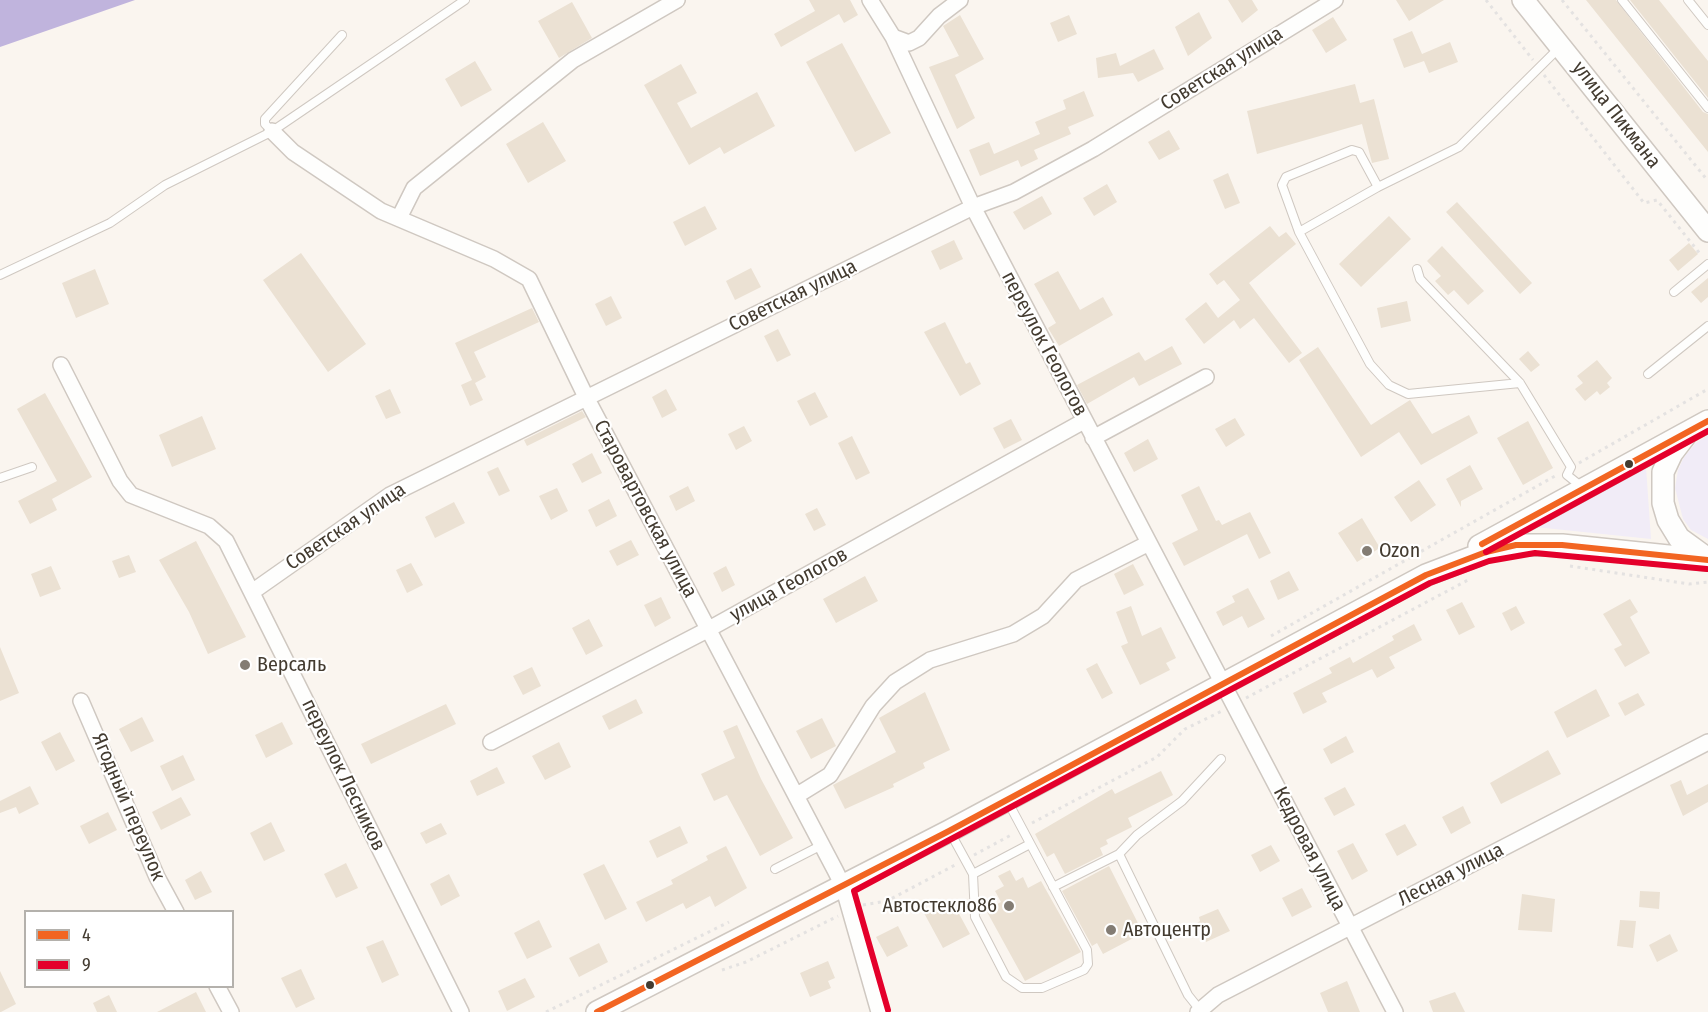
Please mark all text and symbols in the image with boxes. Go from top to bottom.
street label: Советская улица [1157,22,1287,116]
street label: улица Пикмана [1567,57,1665,173]
street label: Советская улица [725,255,861,337]
street label: переулок Геологов [996,268,1092,420]
street label: Старовартовская улица [588,416,702,602]
unlabelled marker [1623,458,1635,470]
street label: Советская улица [281,478,411,576]
place label: Ozon [1379,539,1420,563]
street label: улица Геологов [726,543,852,627]
marker: Ozon [1360,544,1374,558]
place label: Версаль [257,653,326,677]
marker: Версаль [238,658,252,672]
street label: переулок Лесников [296,695,390,855]
street label: Ягодный переулок [86,730,170,884]
street label: Кедровая улица [1268,783,1350,915]
street label: Лесная улица [1394,838,1508,912]
place label: Автостекло86 [883,894,997,918]
marker: Автостекло86 [1002,899,1016,913]
legend [24,910,234,988]
place label: Автоцентр [1123,918,1211,942]
marker: Автоцентр [1104,923,1118,937]
text: 4 [82,924,91,946]
text: 9 [82,954,91,976]
unlabelled marker [644,979,656,991]

